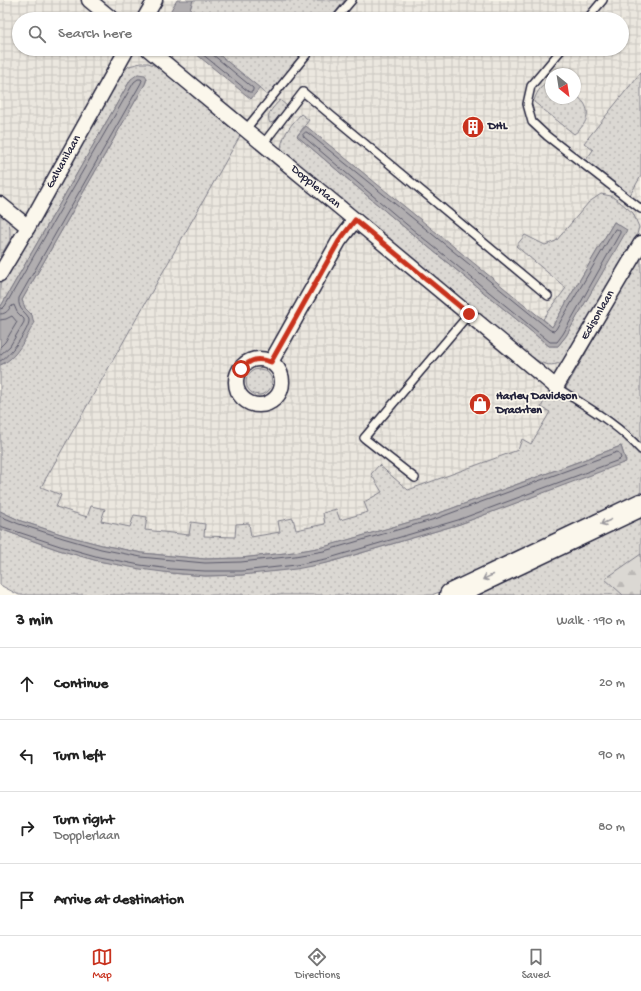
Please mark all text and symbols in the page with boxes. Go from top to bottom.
search box [12,12,629,56]
icon: search [26,23,48,45]
text: Search here [58,25,132,43]
north arrow [545,68,581,104]
building icon: DHL [460,114,486,140]
place label: DHL [487,120,509,134]
street label: Galvanilaan [44,133,85,191]
street label: Dopplerlaan [287,162,343,212]
street label: Edisonlaan [578,288,618,343]
route end [460,305,478,323]
route start [232,360,250,378]
place label: Harley Davidson Drachten [495,390,577,418]
shop icon: Harley Davidson Drachten [467,391,493,417]
one-way arrow [600,519,612,526]
one-way arrow [482,574,494,581]
text: 3 min [16,611,53,631]
text: Walk · 190 m [556,614,625,629]
icon: ahead [16,673,38,695]
text: Continue [54,675,108,693]
text: 20 m [599,676,625,691]
icon: left [16,745,38,767]
text: Turn left [54,747,105,765]
text: 90 m [599,748,625,763]
text: Turn right [54,811,114,829]
icon: right [16,817,38,839]
text: 80 m [598,820,625,835]
text: Dopplerlaan [54,829,120,844]
icon: arrive [16,889,38,911]
text: Arrive at destination [54,891,184,909]
tab: Map [91,946,113,982]
tab: Directions [295,946,340,982]
tab: Saved [522,946,550,982]

